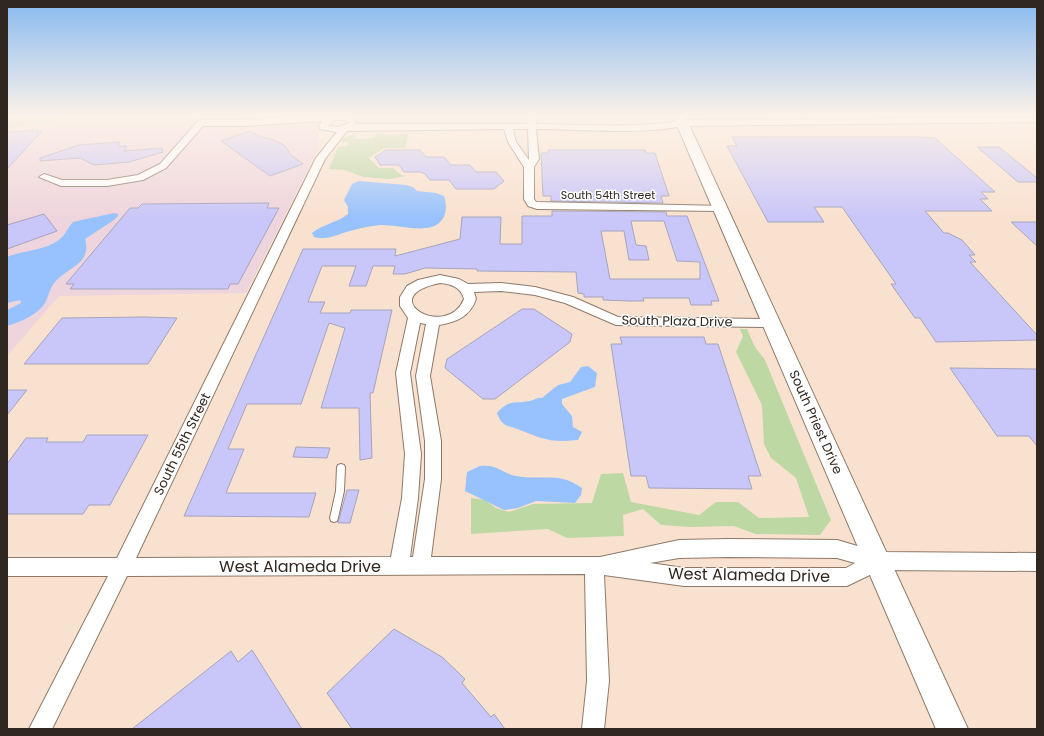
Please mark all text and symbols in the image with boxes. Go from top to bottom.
street label: South 54th Street [561,187,655,203]
street label: South Plaza Drive [621,311,733,331]
street label: South Priest Drive [785,367,847,477]
street label: South 55th Street [149,389,215,498]
street label: West Alameda Drive [219,555,381,578]
street label: West Alameda Drive [668,562,830,588]

